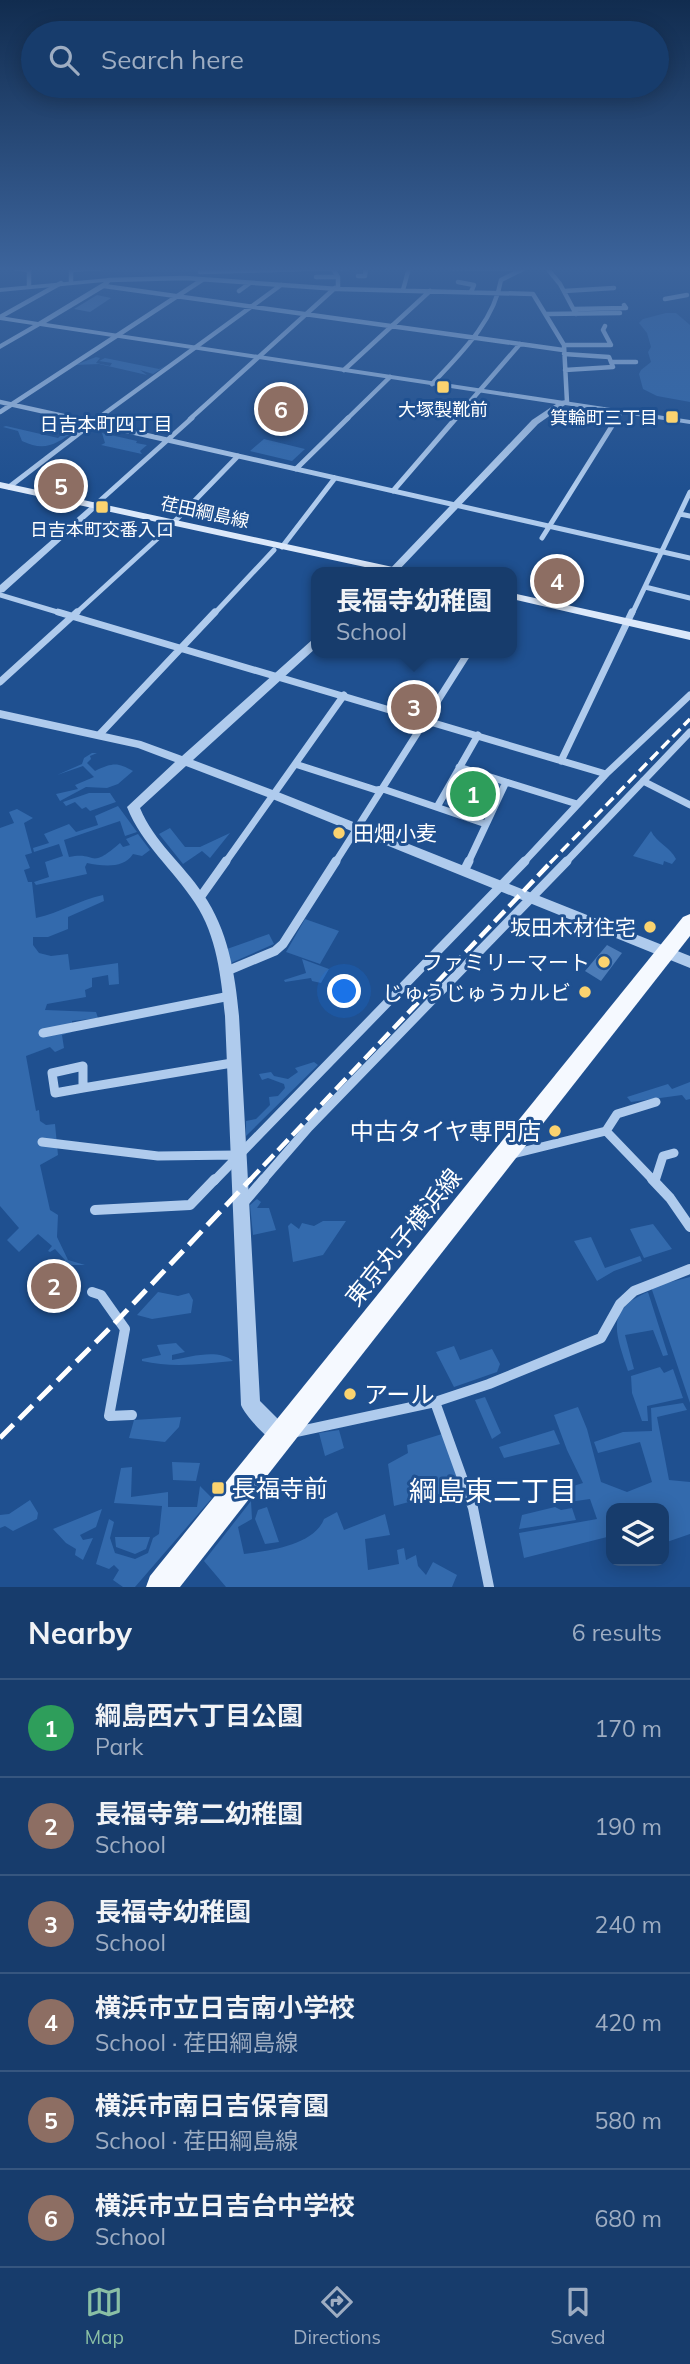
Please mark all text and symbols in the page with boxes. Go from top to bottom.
search box [21,21,669,98]
icon: search [45,41,83,79]
text: Search here [101,43,244,76]
marker: 大塚製靴前 [435,379,451,395]
pin: 6 [258,383,304,435]
place label: 大塚製靴前 [398,398,488,421]
place label: 箕輪町三丁目 [550,406,658,429]
marker: 箕輪町三丁目 [664,409,680,425]
district label: 日吉本町四丁目 [39,412,173,436]
pin: 5 [38,460,84,512]
street label: 荏田綱島線 [159,491,251,533]
marker: 日吉本町交番入口 [94,499,110,515]
place label: 日吉本町交番入口 [30,518,174,541]
pin: 4 [534,555,580,607]
popup [311,567,517,658]
text: 長福寺幼稚園 [336,584,492,617]
text: School [336,617,407,646]
pin: 3 [391,681,437,733]
pin: 1 [450,768,496,820]
place label: 田畑小麦 [353,820,437,846]
marker: 田畑小麦 [331,825,347,841]
place label: 坂田木材住宅 [510,914,636,940]
marker: 坂田木材住宅 [642,919,658,935]
place label: ファミリーマート [422,949,590,975]
marker: ファミリーマート [596,954,612,970]
your location [327,974,361,1008]
place label: じゅうじゅうカルビ [382,979,571,1005]
marker: じゅうじゅうカルビ [577,984,593,1000]
place label: 中古タイヤ専門店 [350,1116,541,1146]
marker: 中古タイヤ専門店 [547,1123,563,1139]
street label: 東京丸子横浜線 [338,1162,468,1312]
pin: 2 [31,1260,77,1312]
place label: アール [364,1379,435,1409]
marker: アール [342,1386,358,1402]
place label: 長福寺前 [232,1473,328,1503]
district label: 綱島東二丁目 [409,1473,577,1508]
marker: 長福寺前 [210,1480,226,1496]
map controls [606,1503,669,1566]
button: layers [606,1503,669,1566]
text: Nearby [28,1614,132,1652]
text: 6 results [572,1618,662,1647]
text: 綱島西六丁目公園 [95,1699,303,1732]
text: 1 [44,1714,58,1743]
text: 170 m [594,1714,662,1743]
text: Park [95,1732,143,1761]
text: 長福寺第二幼稚園 [95,1797,303,1830]
text: 2 [44,1812,58,1841]
text: 190 m [594,1812,662,1841]
text: School [95,1830,166,1859]
text: 長福寺幼稚園 [95,1895,251,1928]
text: 3 [44,1910,58,1939]
text: 240 m [594,1910,662,1939]
text: School [95,1928,166,1957]
text: 横浜市立日吉南小学校 [95,1991,355,2024]
text: 4 [44,2008,58,2037]
text: 420 m [594,2008,662,2037]
text: School · 荏田綱島線 [95,2028,298,2057]
text: 横浜市南日吉保育園 [95,2089,329,2122]
text: 5 [44,2106,58,2135]
text: 580 m [594,2106,662,2135]
text: School · 荏田綱島線 [95,2126,298,2155]
text: 横浜市立日吉台中学校 [95,2189,355,2222]
text: 6 [44,2204,58,2233]
text: 680 m [594,2204,662,2233]
text: School [95,2222,166,2251]
tab: Map [85,2283,124,2349]
tab: Directions [293,2283,381,2349]
tab: Saved [550,2283,605,2349]

